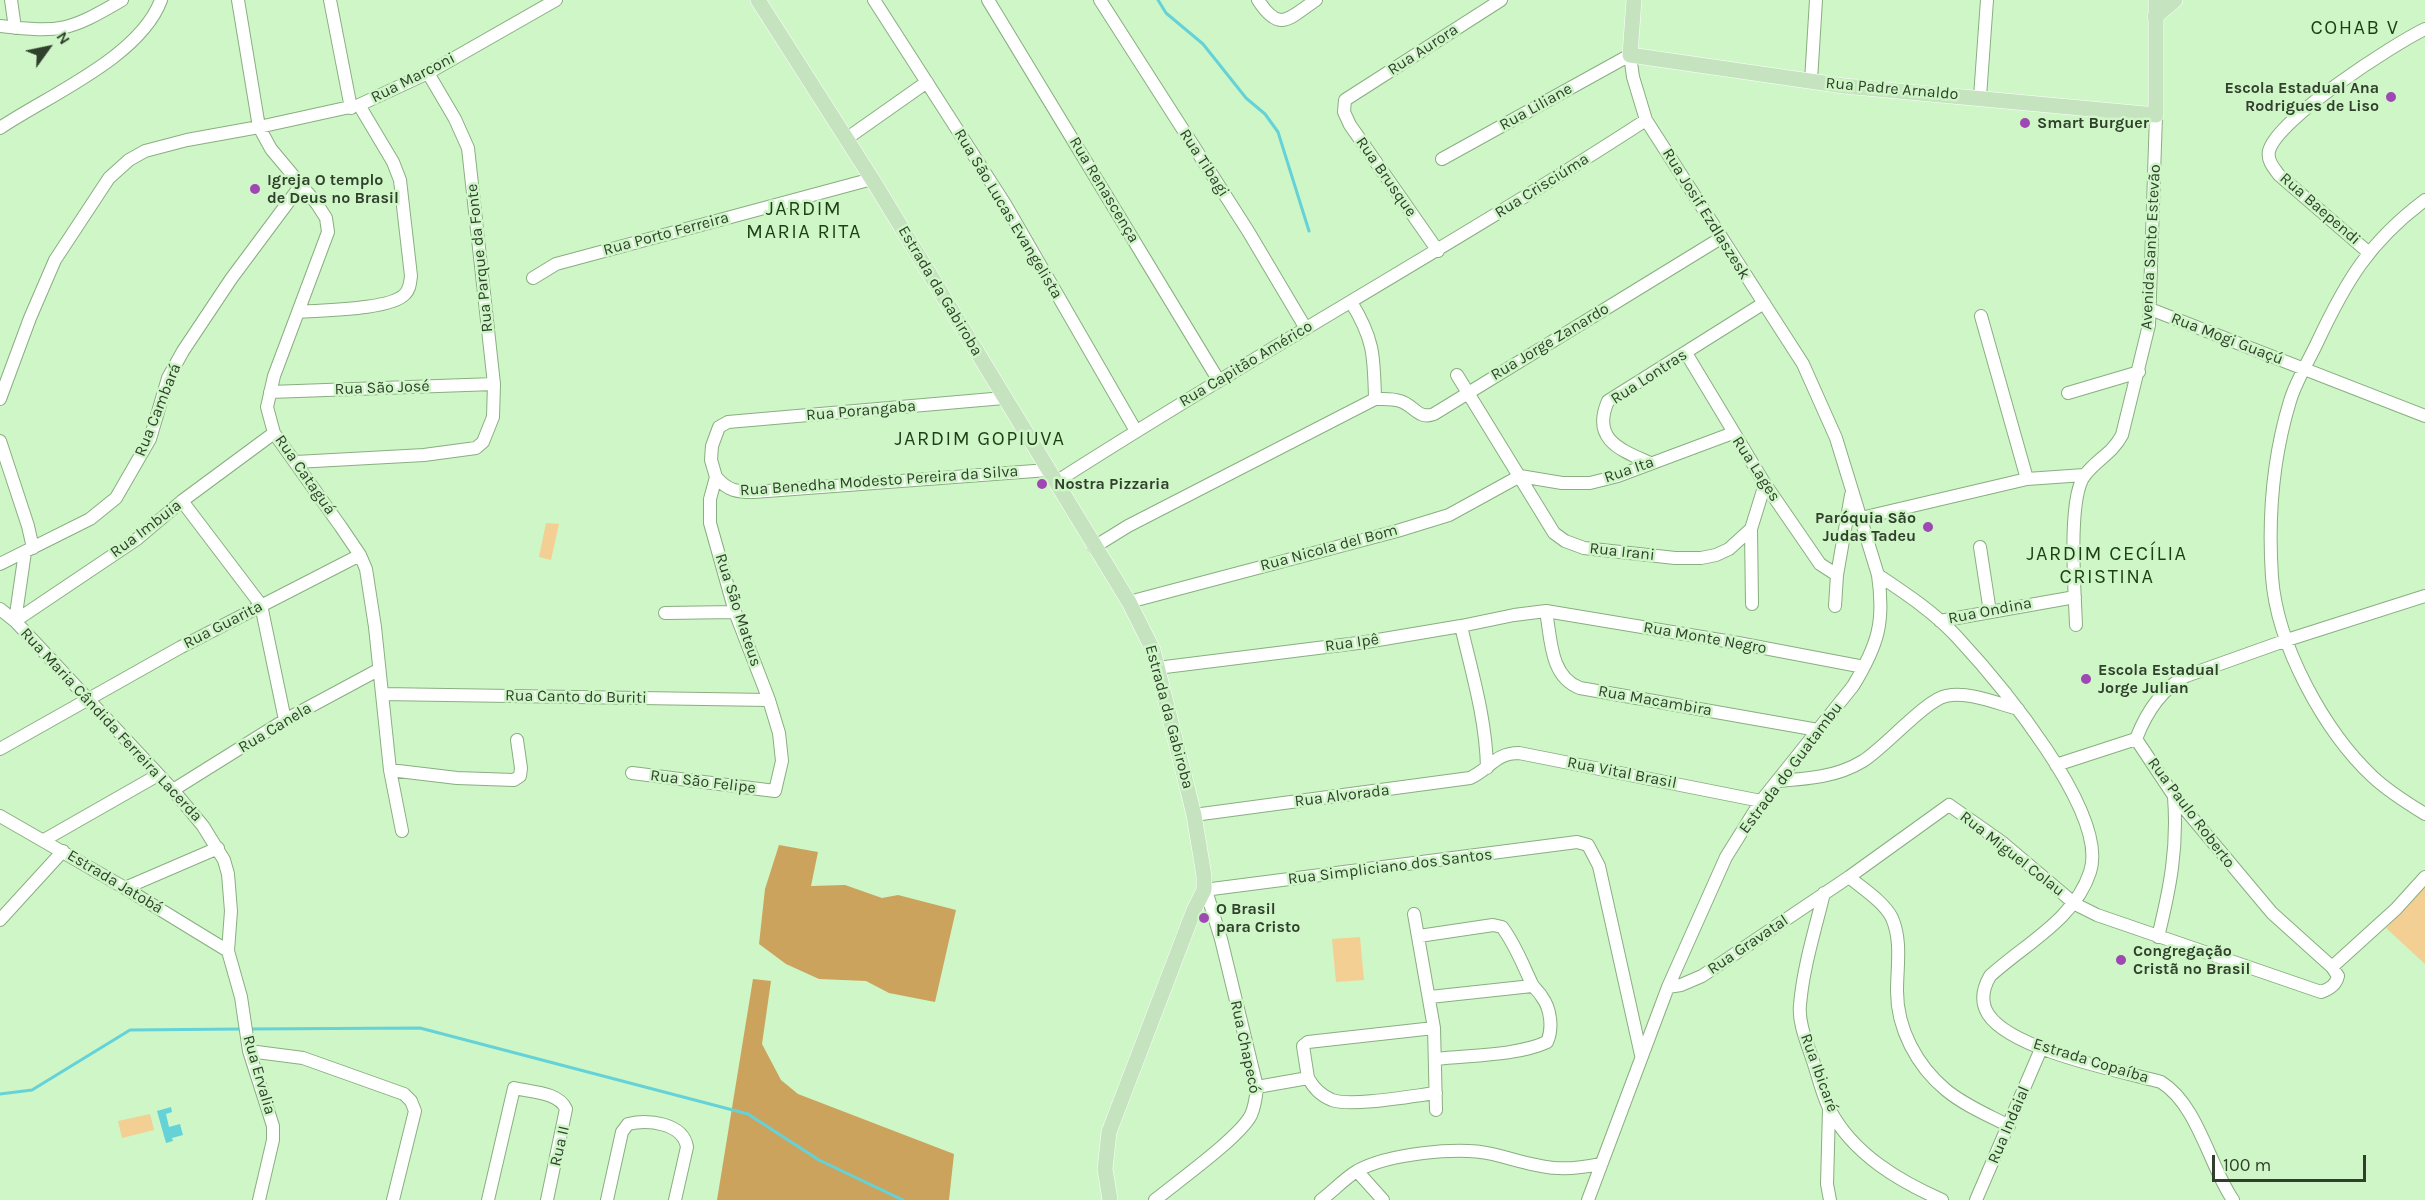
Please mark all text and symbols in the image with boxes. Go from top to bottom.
district label: COHAB V [2311,16,2399,40]
north arrow [18,18,78,78]
street label: Rua Aurora [1384,20,1462,80]
text: N [52,28,75,48]
street label: Rua Marconi [368,49,458,107]
street label: Rua Padre Arnaldo [1825,74,1959,104]
place label: Escola Estadual Ana Rodrigues de Liso [2224,78,2379,116]
street label: Rua Liliane [1496,79,1576,135]
marker: Escola Estadual Ana Rodrigues de Liso [2384,90,2398,104]
place label: Smart Burguer [2037,113,2149,133]
marker: Smart Burguer [2018,116,2032,130]
street label: Rua Tibagi [1175,125,1233,201]
street label: Rua São Lucas Evangelista [950,126,1066,302]
street label: Rua Brusque [1351,133,1421,221]
street label: Rua Renascença [1065,134,1143,246]
street label: Rua Josif Ezdlaszesk [1658,145,1754,283]
street label: Rua Crisciúma [1491,149,1593,223]
street label: Avenida Santo Estevão [2137,164,2165,330]
street label: Rua Baependi [2276,169,2364,249]
place label: Igreja O templo de Deus no Brasil [267,170,399,208]
marker: Igreja O templo de Deus no Brasil [248,182,262,196]
street label: Rua Parque da Fonte [463,183,497,333]
district label: JARDIM MARIA RITA [746,197,862,244]
street label: Rua Porto Ferreira [601,208,731,260]
street label: Estrada da Gabiroba [894,222,986,360]
street label: Rua Jorge Zanardo [1487,299,1613,385]
street label: Rua Mogi Guaçú [2168,309,2286,369]
street label: Rua Capitão Américo [1176,317,1316,411]
street label: Rua Lontras [1607,345,1691,409]
street label: Rua Cambará [131,361,185,459]
street label: Rua São José [334,377,430,399]
street label: Rua Porangaba [805,397,917,425]
district label: JARDIM GOPIUVA [895,427,1065,451]
street label: Rua Cataguá [270,431,340,519]
street label: Rua Lages [1728,433,1784,505]
street label: Rua Ita [1602,453,1656,487]
street label: Rua Benedha Modesto Pereira da Silva [739,462,1019,500]
place label: Nostra Pizzaria [1054,474,1170,494]
marker: Nostra Pizzaria [1035,477,1049,491]
street label: Rua Imbuia [107,496,185,562]
place label: Paróquia São Judas Tadeu [1815,508,1916,546]
street label: Rua Nicola del Bom [1258,520,1400,576]
marker: Paróquia São Judas Tadeu [1921,520,1935,534]
street label: Rua Irani [1588,539,1656,565]
district label: JARDIM CECÍLIA CRISTINA [2026,542,2188,589]
street label: Rua São Mateus [711,551,765,669]
street label: Rua Ondina [1947,593,2033,629]
street label: Rua Guarita [180,597,266,653]
street label: Rua Monte Negro [1642,618,1768,658]
street label: Rua Maria Cândida Ferreira Lacerda [16,624,206,826]
street label: Rua Ipê [1324,630,1380,656]
street label: Estrada da Gabiroba [1141,643,1197,791]
place label: Escola Estadual Jorge Julian [2098,660,2219,698]
marker: Escola Estadual Jorge Julian [2079,672,2093,686]
street label: Rua Macambira [1597,682,1713,720]
street label: Rua Canto do Buriti [505,686,647,708]
street label: Estrada do Guatambu [1735,698,1847,838]
street label: Rua Canela [235,699,315,757]
street label: Rua Vital Brasil [1566,753,1678,793]
street label: Rua Paulo Roberto [2143,754,2239,872]
street label: Rua São Felipe [649,766,757,798]
street label: Rua Alvorada [1293,781,1391,811]
street label: Rua Miguel Colau [1956,807,2068,901]
street label: Rua Simpliciano dos Santos [1287,845,1493,889]
street label: Estrada Jatobá [64,846,166,918]
place label: O Brasil para Cristo [1216,899,1300,937]
marker: O Brasil para Cristo [1197,911,1211,925]
street label: Rua Gravatal [1704,911,1792,979]
place label: Congregação Cristã no Brasil [2133,941,2250,979]
marker: Congregação Cristã no Brasil [2114,953,2128,967]
street label: Rua Chapecó [1226,999,1264,1095]
street label: Rua Ibicaré [1796,1031,1842,1115]
street label: Rua Ervalia [239,1033,279,1117]
street label: Estrada Copaíba [2031,1034,2151,1088]
street label: Rua Indaial [1984,1083,2034,1167]
street label: Rua II [546,1124,574,1168]
scale bar [2215,1143,2370,1181]
text: 100 m [2223,1154,2271,1176]

